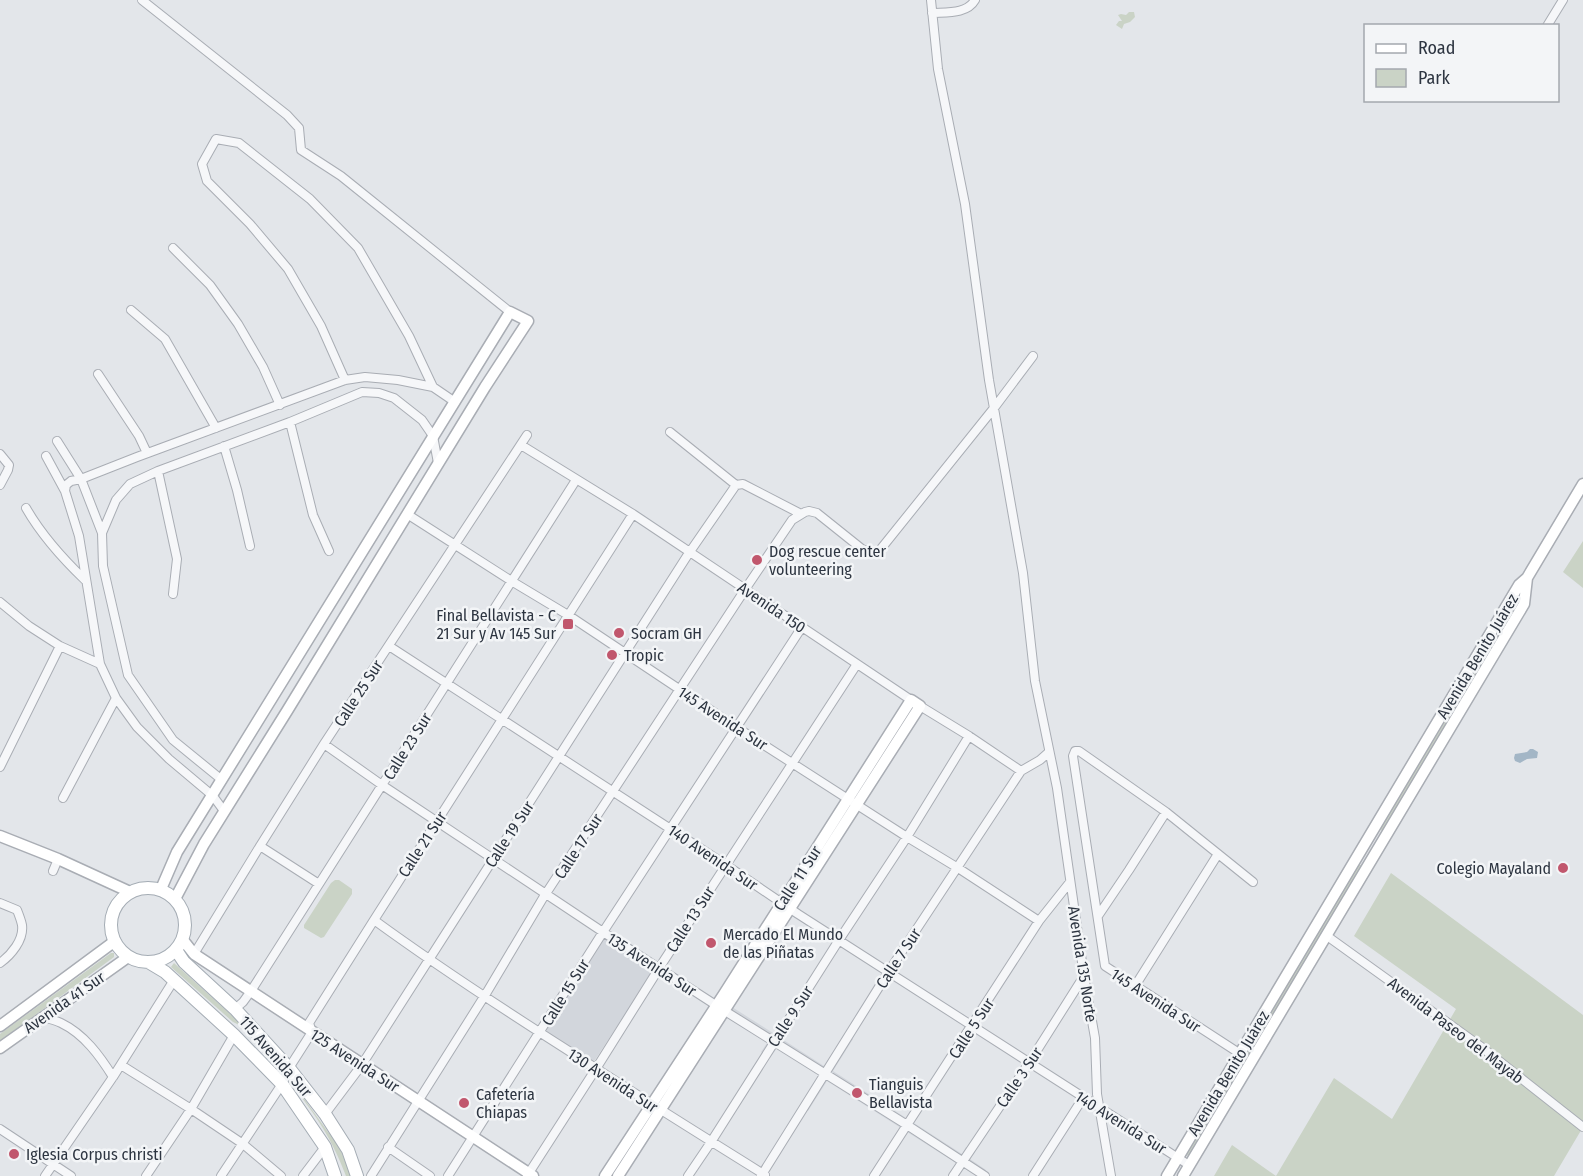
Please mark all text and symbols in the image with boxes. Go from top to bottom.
legend [1364,24,1559,102]
text: Road [1418,37,1455,59]
text: Park [1418,67,1451,89]
place label: Dog rescue center volunteering [769,542,886,579]
marker: Dog rescue center volunteering [750,553,764,567]
street label: Avenida 150 [734,578,809,637]
street label: Avenida Benito Juárez [1433,590,1522,722]
place label: Final Bellavista - C 21 Sur y Av 145 Sur [436,606,556,643]
marker: Final Bellavista - C 21 Sur y Av 145 Sur [561,617,575,631]
place label: Socram GH [631,624,702,643]
marker: Socram GH [612,626,626,640]
place label: Tropic [624,646,664,665]
marker: Tropic [605,648,619,662]
street label: Calle 25 Sur [330,656,387,730]
street label: 145 Avenida Sur [674,682,771,755]
street label: Calle 23 Sur [379,709,436,783]
street label: Calle 19 Sur [481,797,538,871]
street label: Calle 21 Sur [394,808,451,881]
street label: Calle 17 Sur [550,810,607,883]
street label: 140 Avenida Sur [664,820,761,895]
street label: Calle 11 Sur [769,842,826,914]
place label: Colegio Mayaland [1436,859,1551,878]
marker: Colegio Mayaland [1556,861,1570,875]
street label: Calle 13 Sur [662,882,719,956]
street label: Avenida 135 Norte [1064,905,1101,1024]
street label: Calle 7 Sur [872,924,925,992]
place label: Mercado El Mundo de las Piñatas [723,925,843,962]
street label: 135 Avenida Sur [604,929,700,1001]
marker: Mercado El Mundo de las Piñatas [704,936,718,950]
street label: Calle 15 Sur [538,955,594,1029]
street label: 145 Avenida Sur [1107,964,1204,1037]
street label: Avenida 41 Sur [20,967,109,1037]
street label: Avenida Paseo del Mayab [1384,973,1527,1088]
street label: Calle 9 Sur [764,982,817,1050]
street label: Calle 5 Sur [945,994,998,1062]
street label: Avenida Benito Juárez [1184,1007,1273,1139]
street label: 115 Avenida Sur [235,1012,316,1101]
street label: 125 Avenida Sur [307,1025,403,1096]
street label: Calle 3 Sur [992,1043,1047,1111]
street label: 130 Avenida Sur [564,1044,662,1117]
place label: Tianguis Bellavista [869,1075,933,1112]
place label: Cafetería Chiapas [476,1085,535,1122]
marker: Tianguis Bellavista [850,1086,864,1100]
street label: 140 Avenida Sur [1072,1087,1170,1158]
marker: Cafetería Chiapas [457,1096,471,1110]
place label: Iglesia Corpus christi [26,1145,163,1164]
marker: Iglesia Corpus christi [7,1147,21,1161]

